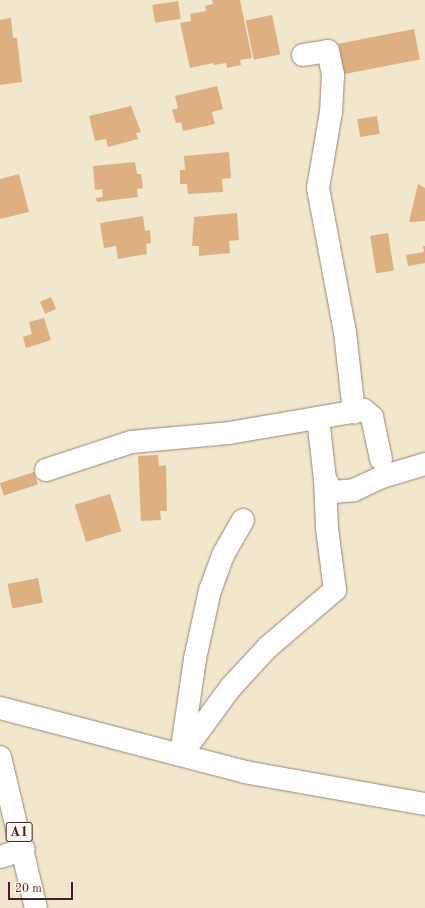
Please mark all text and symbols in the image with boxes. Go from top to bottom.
road number: A1 [5,820,33,844]
scale bar [10,874,75,900]
text: 20 m [15,883,42,895]

